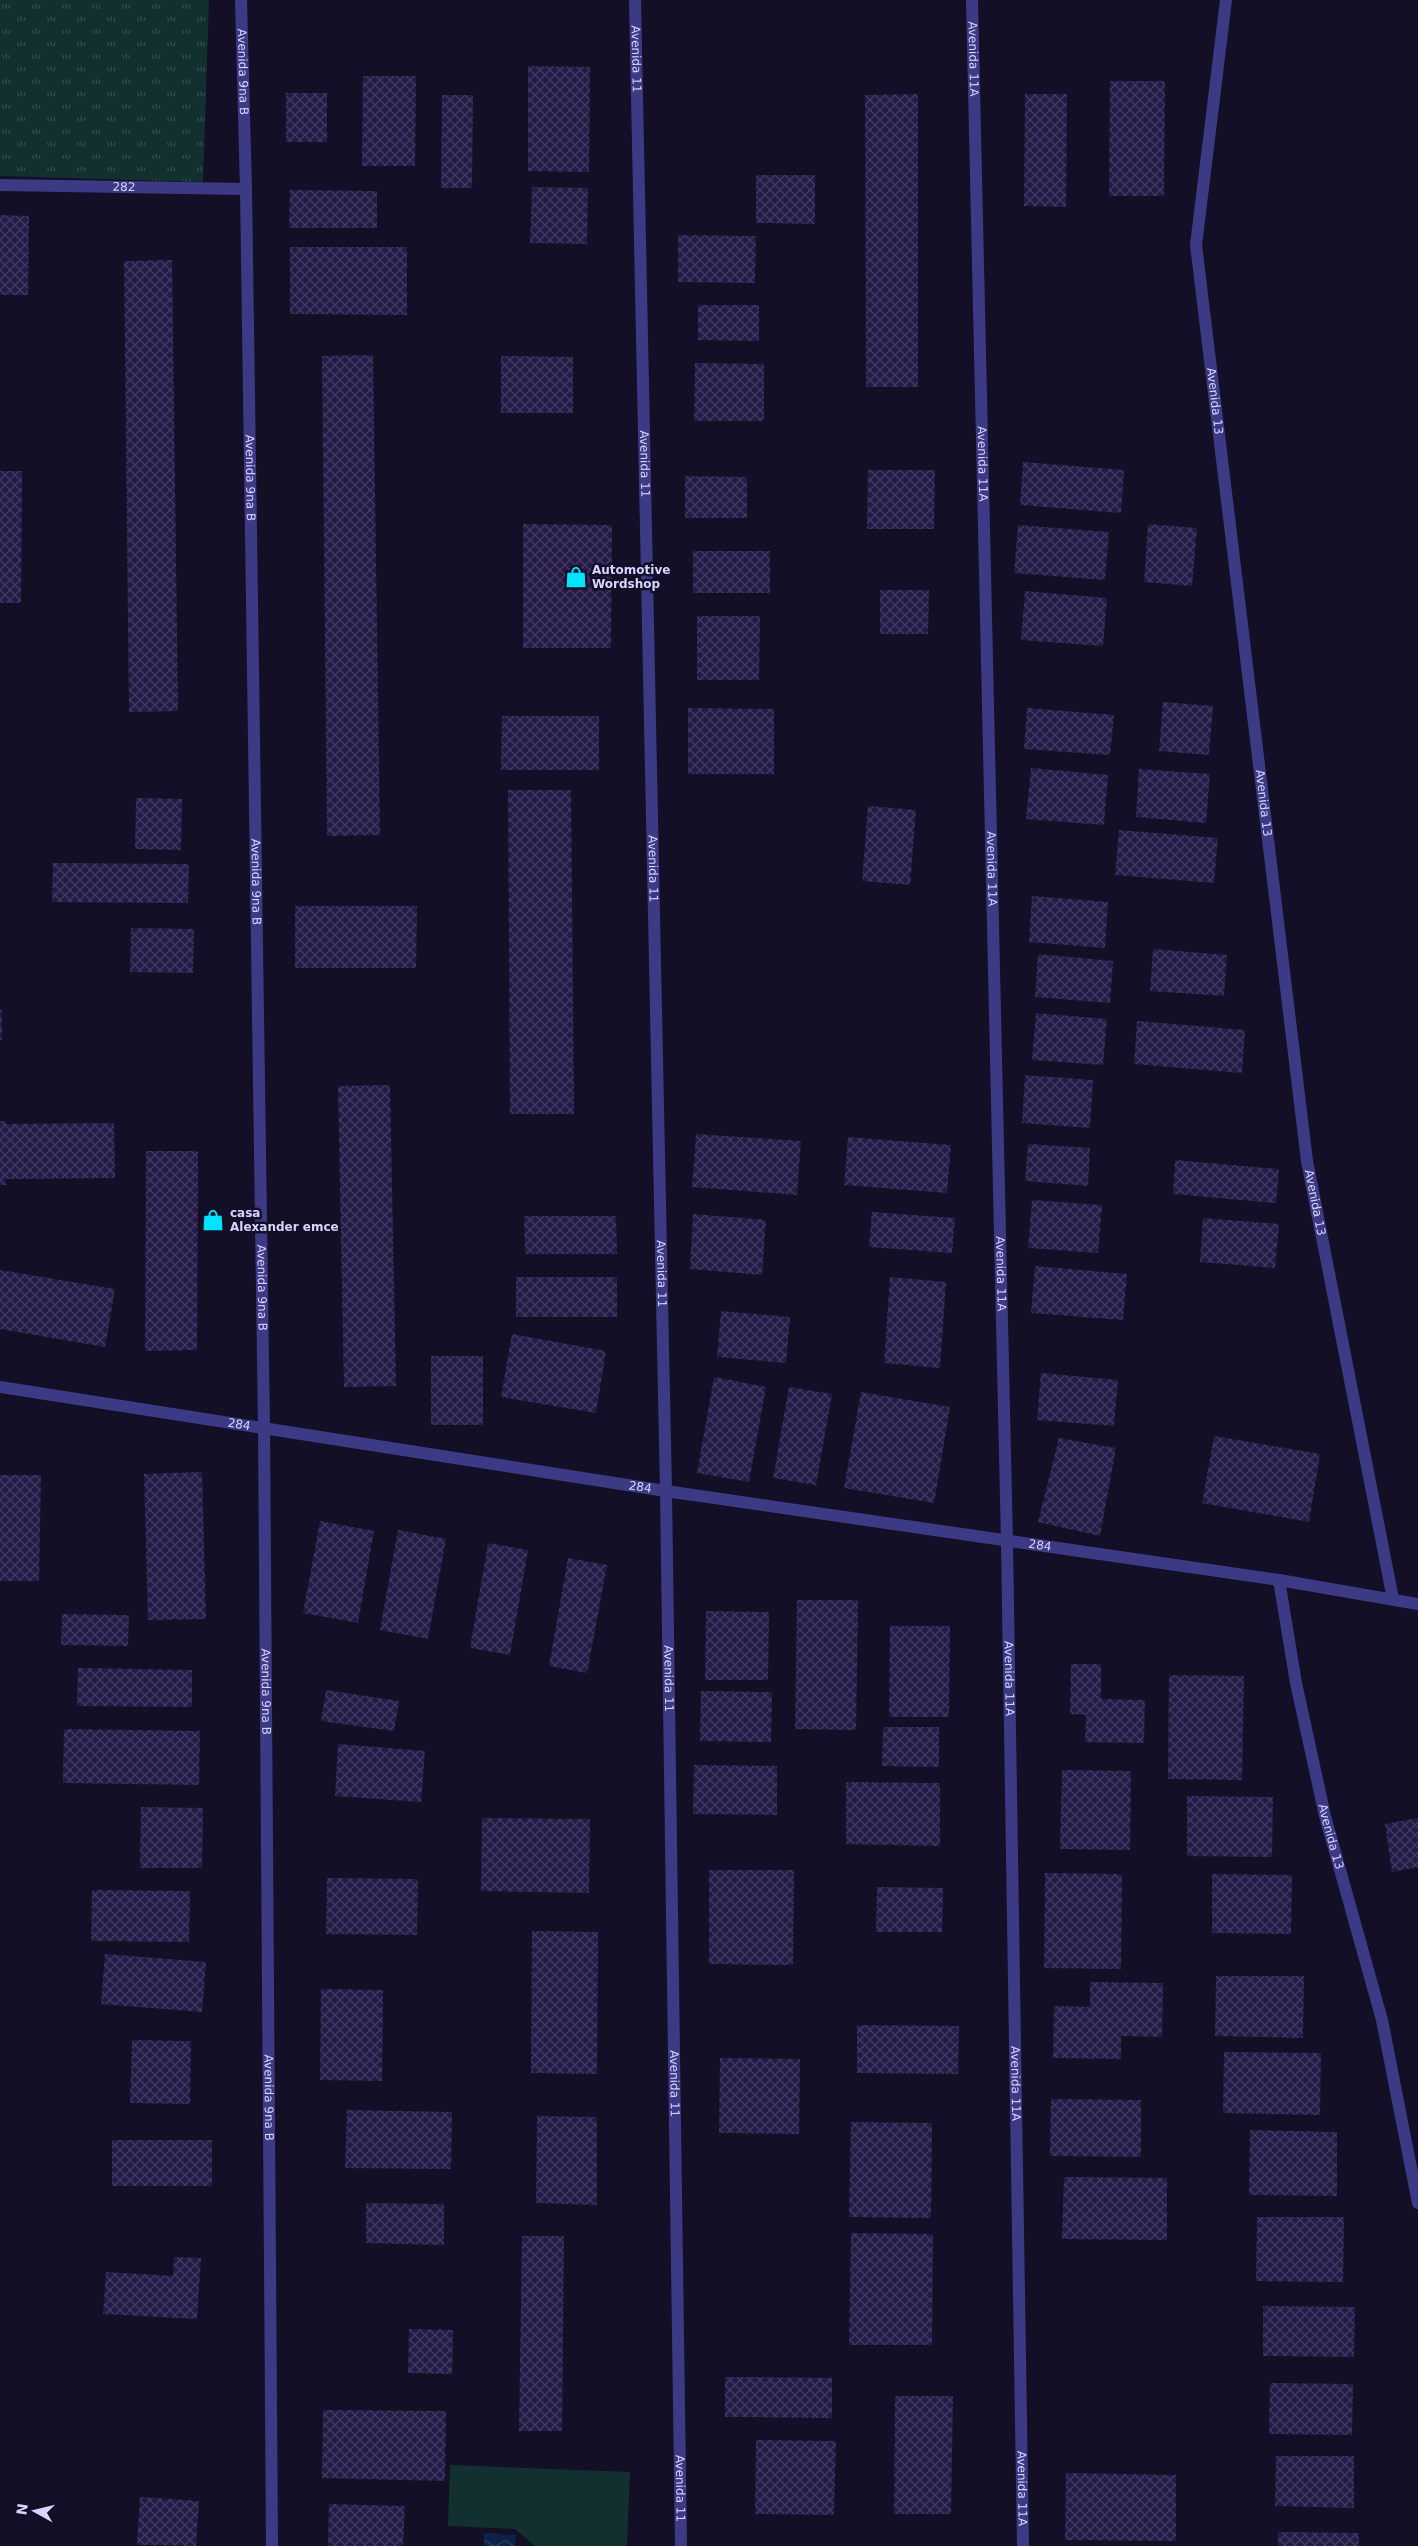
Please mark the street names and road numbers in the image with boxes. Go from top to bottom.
street label: Avenida 11A [965,21,981,98]
street label: Avenida 11 [629,25,644,93]
street label: Avenida 9na B [235,29,251,115]
street label: 282 [112,180,136,194]
street label: Avenida 13 [1204,367,1226,435]
street label: Avenida 11A [975,426,990,502]
street label: Avenida 11 [637,430,652,498]
street label: Avenida 9na B [243,435,258,521]
street label: Avenida 13 [1253,769,1275,837]
street label: Avenida 11A [984,831,1000,907]
street label: Avenida 11 [645,835,661,902]
street label: Avenida 9na B [248,839,264,925]
street label: Avenida 13 [1302,1168,1329,1237]
street label: Avenida 11A [993,1236,1009,1312]
street label: Avenida 11 [654,1240,669,1307]
street label: Avenida 9na B [254,1244,270,1331]
street label: 284 [227,1416,252,1433]
street label: 284 [628,1478,653,1496]
street label: 284 [1028,1537,1052,1554]
street label: Avenida 11A [1002,1641,1017,1717]
street label: Avenida 11 [661,1645,676,1712]
street label: Avenida 9na B [259,1649,273,1735]
street label: Avenida 13 [1316,1803,1347,1871]
street label: Avenida 11A [1008,2046,1023,2122]
street label: Avenida 11 [667,2050,682,2117]
street label: Avenida 9na B [261,2055,276,2141]
street label: Avenida 11A [1014,2451,1030,2527]
street label: Avenida 11 [673,2455,688,2522]

